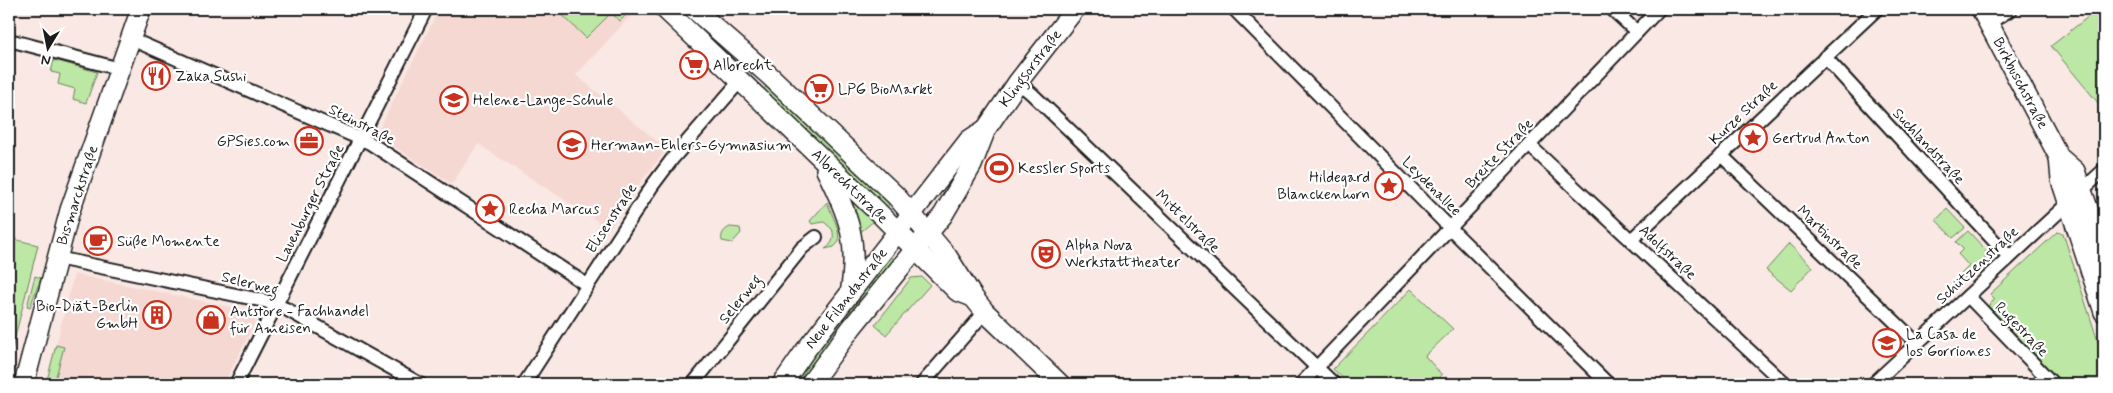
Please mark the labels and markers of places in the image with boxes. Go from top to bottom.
supermarket icon: Albrecht [679,50,709,80]
place label: Albrecht [713,56,773,76]
restaurant icon: Zaka Sushi [141,61,171,91]
place label: Zaka Sushi [175,67,246,87]
supermarket icon: LPG BioMarkt [804,74,834,104]
place label: LPG BioMarkt [838,80,933,100]
school or university icon: Helene-Lange-Schule [439,85,469,115]
place label: Helene-Lange-Schule [473,91,614,112]
place icon: Gertrud Anton [1738,123,1768,153]
office icon: GPSies.com [294,126,324,156]
place label: Gertrud Anton [1772,129,1870,149]
school or university icon: Hermann-Ehlers-Gymnasium [557,130,587,160]
place label: GPSies.com [217,132,290,152]
place label: Hermann-Ehlers-Gymnasium [591,136,792,156]
sports icon: Kessler Sports [984,153,1014,183]
place label: Kessler Sports [1018,159,1111,179]
place label: Hildegard Blanckenhorn [1277,168,1370,205]
place icon: Hildegard Blanckenhorn [1374,171,1404,201]
place icon: Recha Marcus [475,194,505,224]
place label: Recha Marcus [509,200,600,220]
cafe icon: Süße Momente [83,226,113,256]
place label: Süße Momente [117,232,220,252]
place label: Alpha Nova Werkstatttheater [1065,236,1181,273]
theatre icon: Alpha Nova Werkstatttheater [1031,239,1061,269]
place label: Bio-Diät-Berlin GmbH [36,297,138,334]
building icon: Bio-Diät-Berlin GmbH [142,300,172,330]
place label: Antstore - Fachhandel für Ameisen [230,302,369,339]
shop icon: Antstore - Fachhandel für Ameisen [196,305,226,335]
place label: La Casa de los Gorriones [1906,325,1991,362]
school or university icon: La Casa de los Gorriones [1872,328,1902,358]

